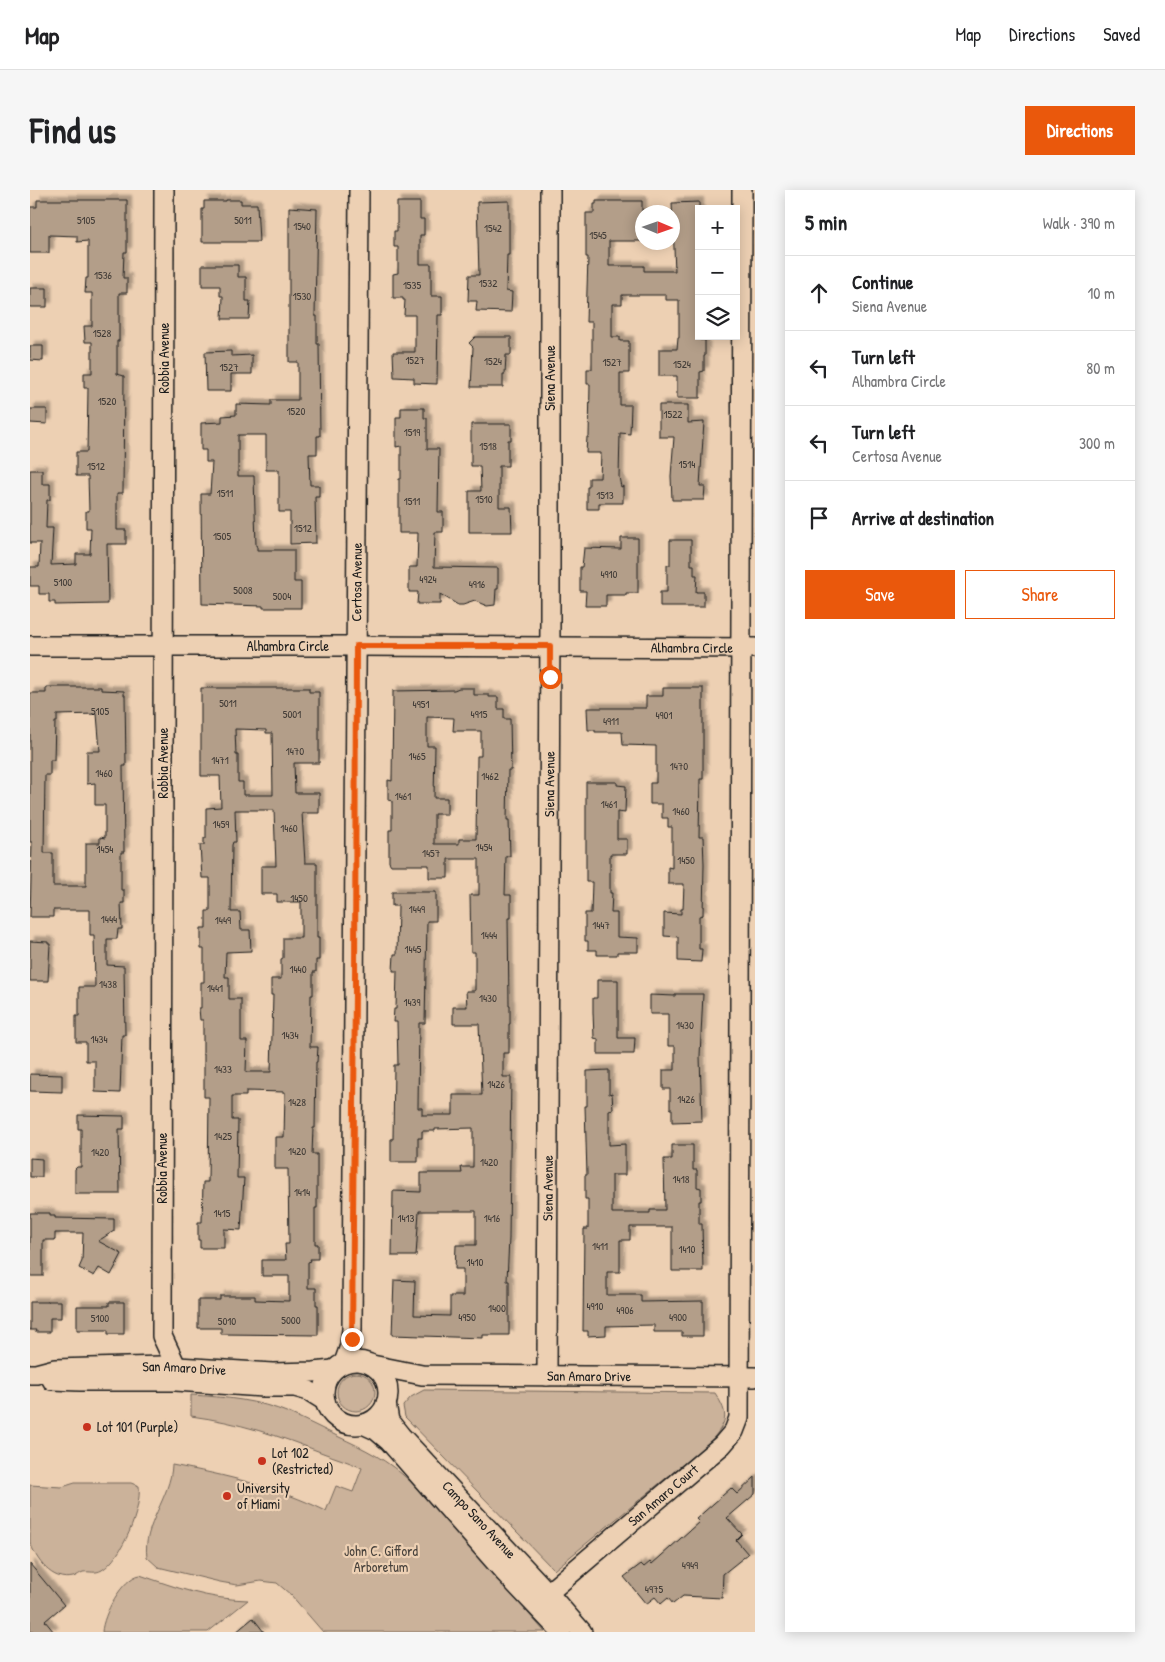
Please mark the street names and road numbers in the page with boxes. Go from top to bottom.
street label: Robbia Avenue [154,322,173,393]
street label: Siena Avenue [540,345,559,411]
street label: Certosa Avenue [346,542,366,622]
street label: Alhambra Circle [247,636,330,655]
street label: Alhambra Circle [651,637,734,657]
street label: Robbia Avenue [153,727,172,798]
street label: Siena Avenue [539,751,558,817]
street label: Robbia Avenue [152,1132,171,1203]
street label: Siena Avenue [538,1155,557,1221]
street label: San Amaro Drive [142,1356,227,1379]
street label: San Amaro Drive [547,1366,632,1385]
street label: San Amaro Court [623,1459,702,1530]
street label: Campo Sano Avenue [438,1476,521,1563]

